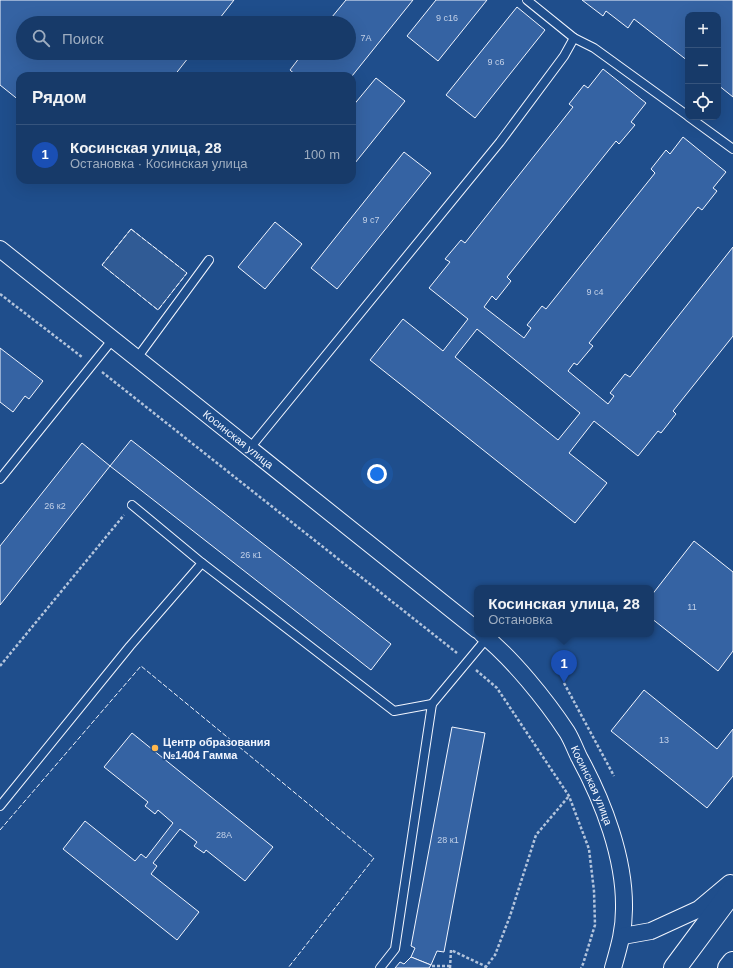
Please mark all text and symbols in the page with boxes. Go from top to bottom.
map controls [685,12,721,120]
button: + [685,12,721,48]
house number: 9 с16 [436,13,458,23]
search box [16,16,356,60]
icon: search [30,27,52,49]
text: Поиск [62,30,104,47]
house number: 7А [360,33,372,43]
button: − [685,48,721,84]
house number: 9 с6 [487,57,505,67]
button: locate [685,84,721,120]
text: Рядом [32,88,87,107]
text: Косинская улица, 28 [70,139,222,156]
text: 1 [41,147,49,162]
text: 100 m [304,147,340,162]
text: Остановка · Косинская улица [70,156,248,171]
house number: 9 с7 [362,215,380,225]
house number: 9 с4 [586,287,604,297]
street label: Косинская улица [201,408,276,472]
your location [367,464,387,484]
house number: 26 к2 [44,501,66,511]
house number: 26 к1 [240,550,262,560]
popup [474,585,654,637]
text: Косинская улица, 28 [488,595,640,612]
house number: 11 [687,602,697,612]
text: Остановка [488,612,552,627]
pin: 1 [551,650,577,683]
house number: 13 [659,735,669,745]
place label: Центр образования №1404 Гамма [163,736,270,761]
marker: Центр образования №1404 Гамма [150,743,160,753]
street label: Косинская улица [569,744,615,828]
house number: 28А [216,830,232,840]
house number: 28 к1 [437,835,459,845]

